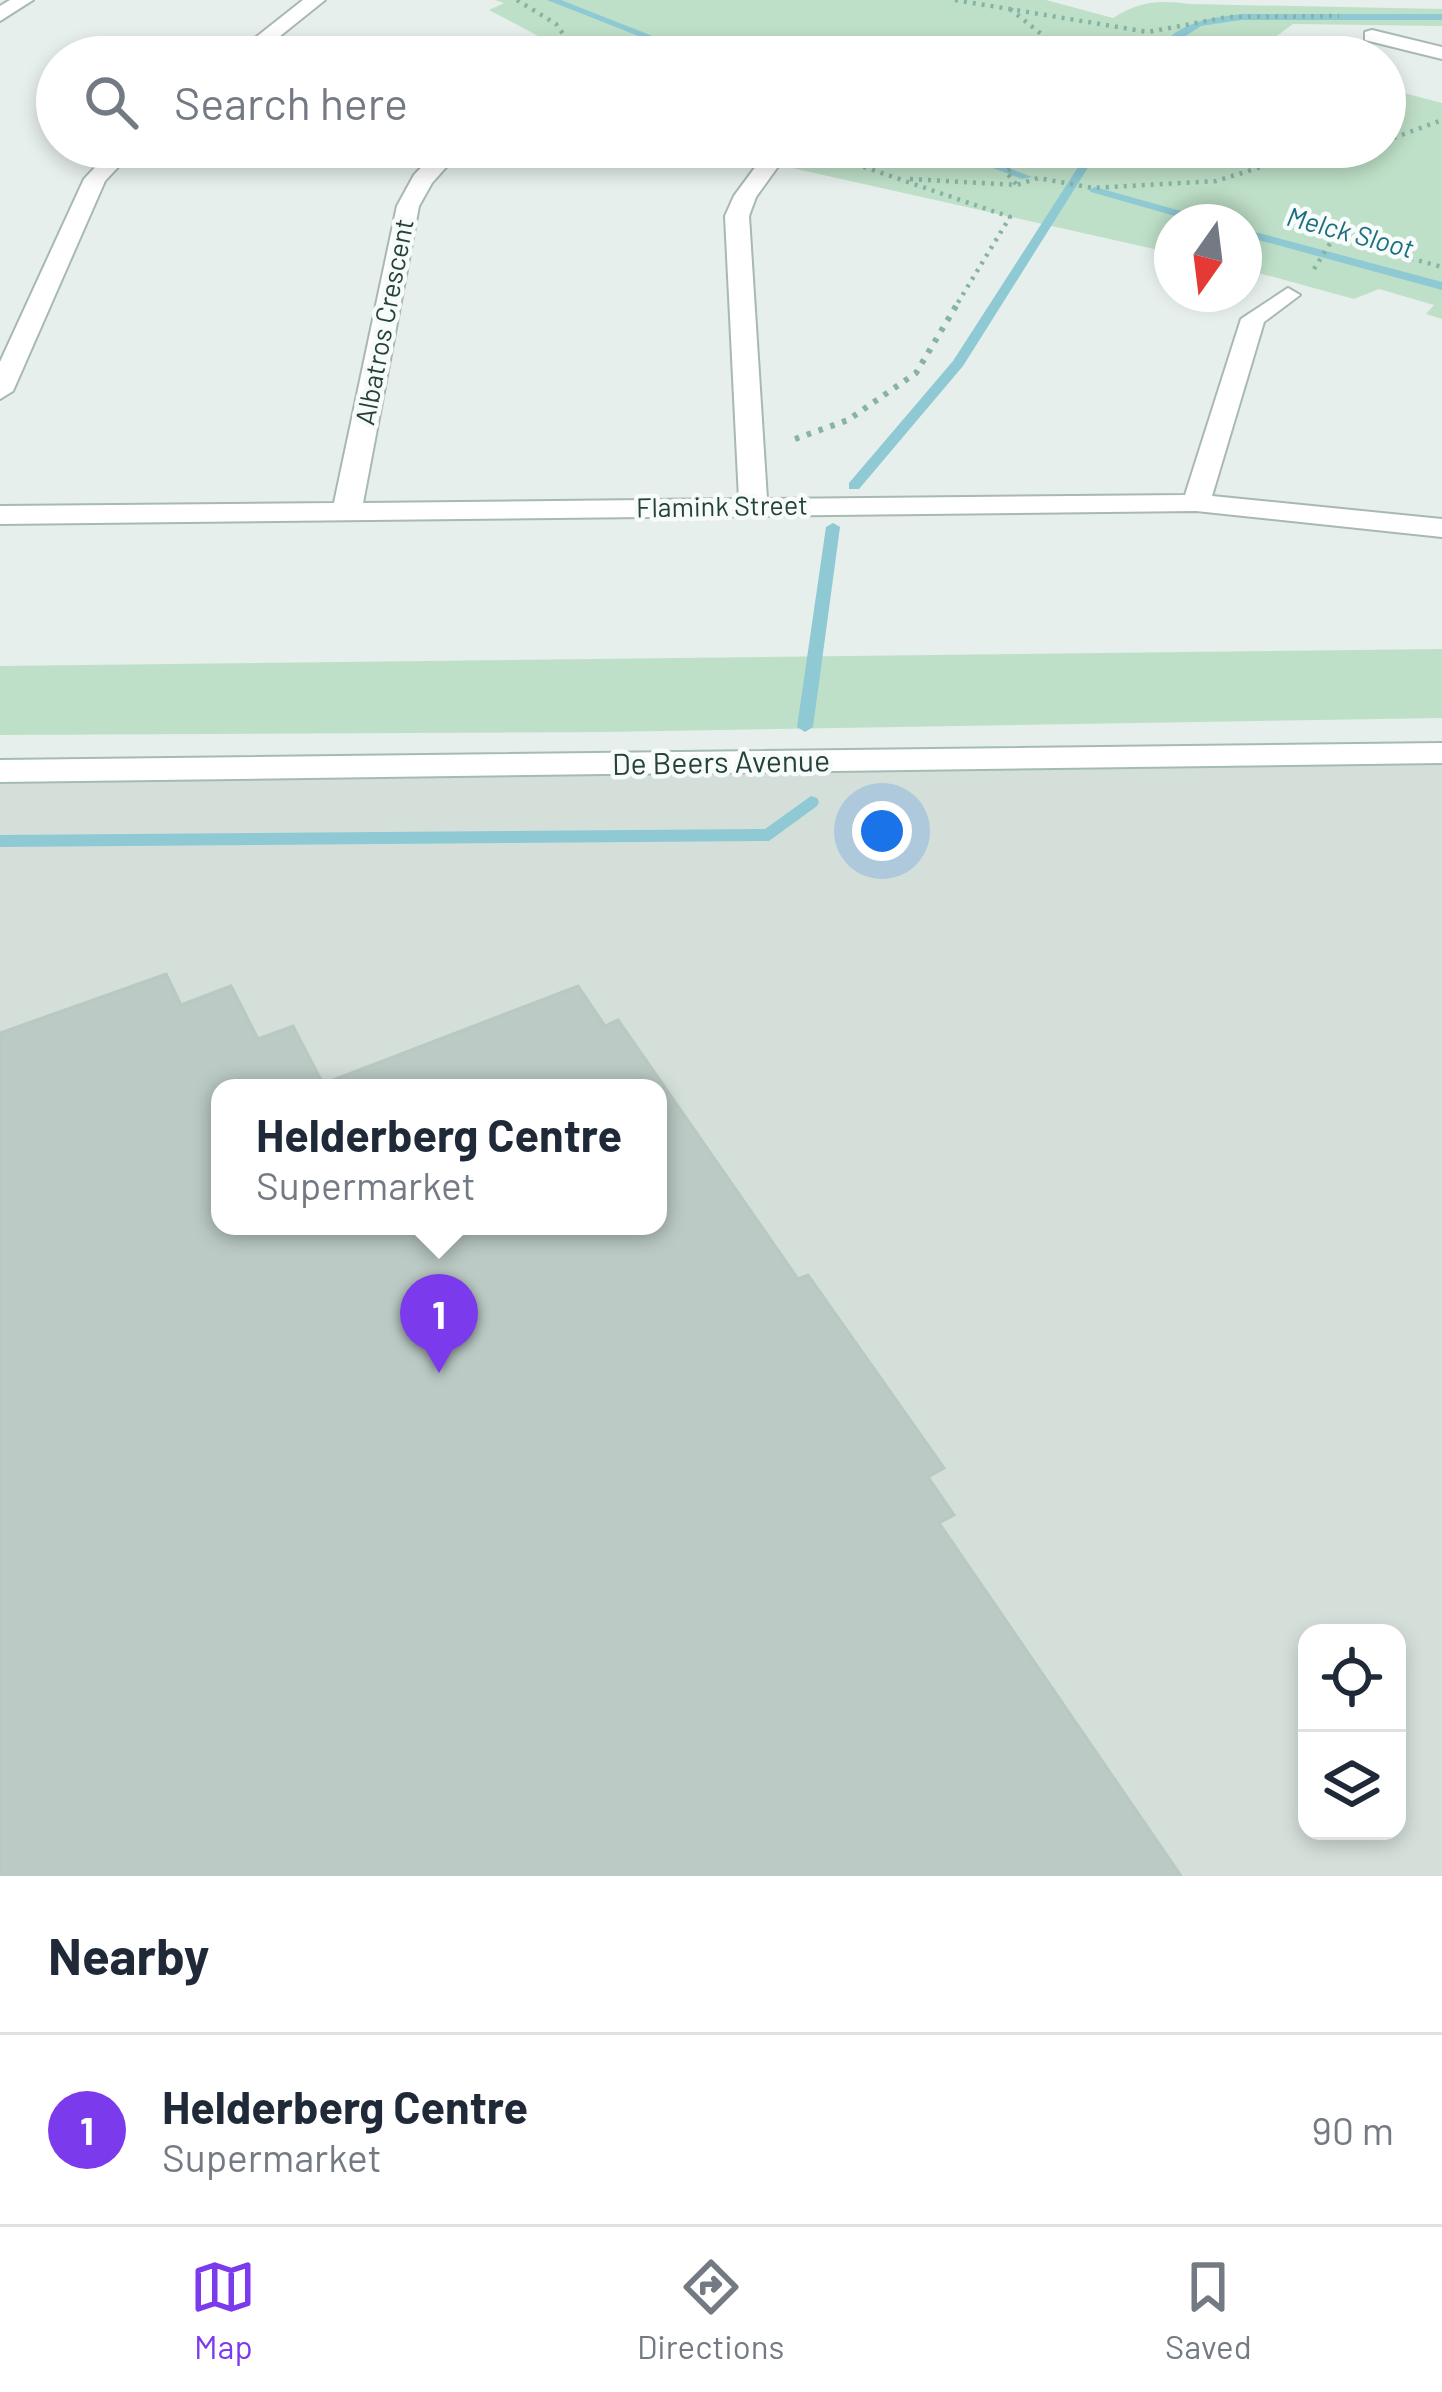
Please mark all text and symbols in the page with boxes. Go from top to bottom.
search box [36,36,1406,168]
icon: search [78,69,144,135]
text: Search here [174,75,408,129]
water label: Melck Sloot [1284,199,1418,263]
north arrow [1154,204,1262,312]
street label: Albatros Crescent [347,216,419,428]
street label: Flamink Street [636,488,808,522]
street label: De Beers Avenue [612,741,830,781]
your location [852,801,912,861]
popup [211,1079,667,1235]
text: Helderberg Centre [256,1107,622,1161]
text: Supermarket [256,1161,476,1208]
pin: 1 [400,1274,478,1373]
map controls [1298,1624,1406,1840]
button: locate [1298,1624,1406,1732]
button: layers [1298,1732,1406,1840]
text: Nearby [48,1924,209,1985]
text: Helderberg Centre [162,2079,528,2133]
text: 1 [80,2106,94,2153]
text: 90 m [1312,2106,1394,2153]
text: Supermarket [162,2133,382,2180]
tab: Map [190,2254,256,2366]
tab: Directions [637,2254,784,2366]
tab: Saved [1165,2254,1252,2366]

